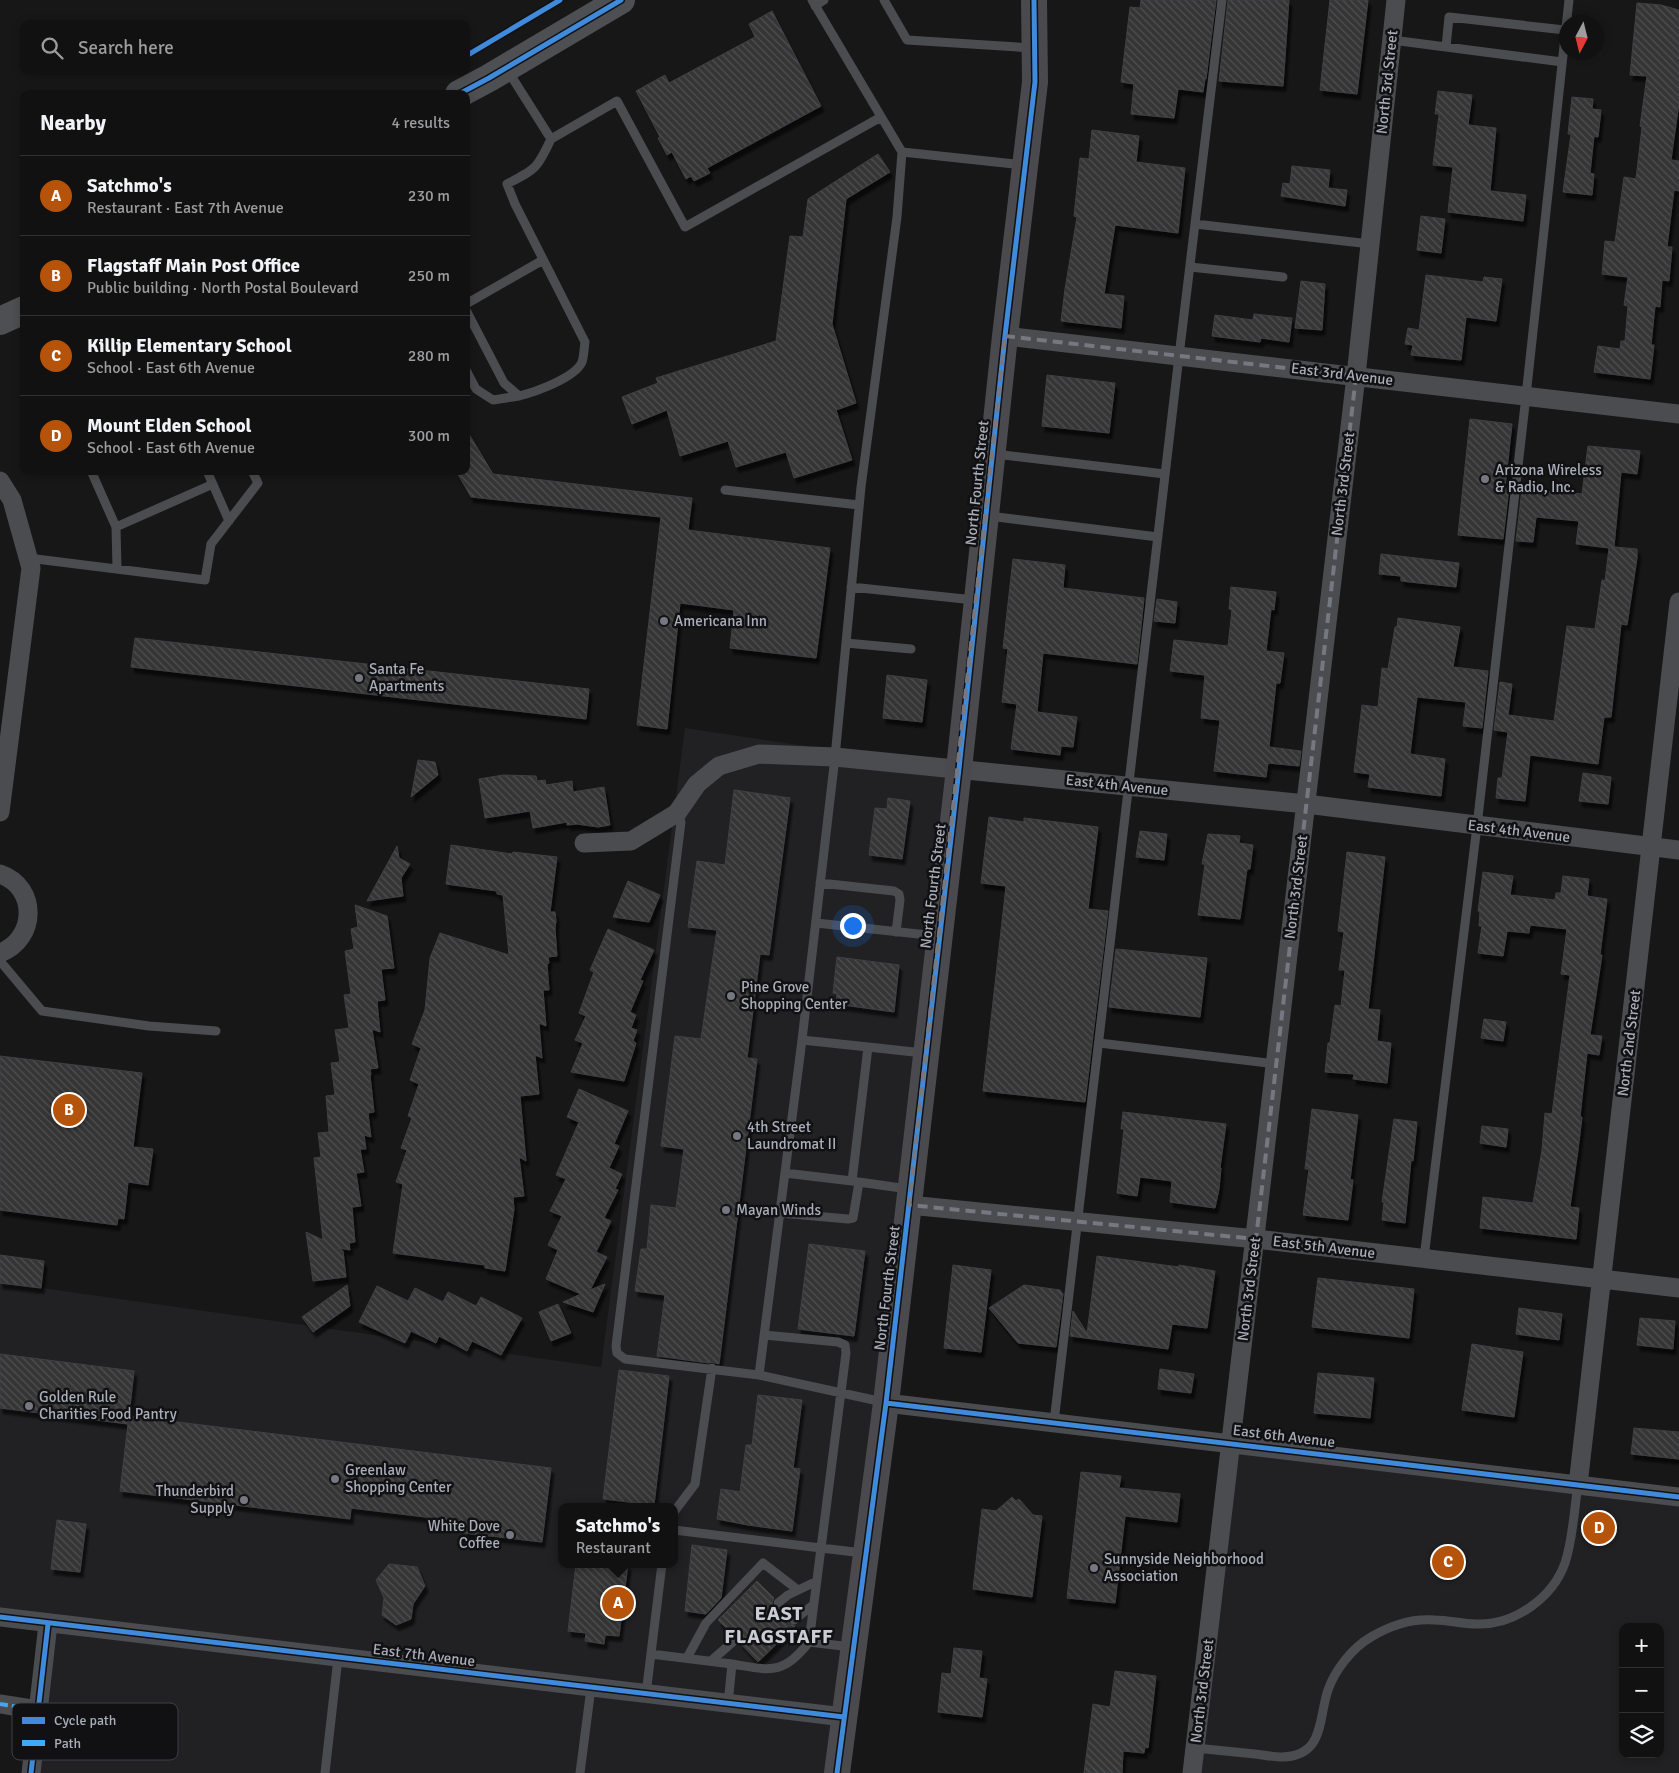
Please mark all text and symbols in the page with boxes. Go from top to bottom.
north arrow [1559,15,1604,60]
search box [20,20,470,75]
street label: North 3rd Street [1373,29,1401,135]
icon: search [38,34,66,62]
text: Search here [78,36,174,60]
text: Nearby [40,110,106,136]
text: 4 results [391,113,450,133]
text: Satchmo's [87,174,172,198]
text: A [51,186,61,206]
text: 230 m [408,186,450,206]
text: Restaurant · East 7th Avenue [87,198,284,218]
text: Flagstaff Main Post Office [87,254,300,278]
text: B [51,266,61,286]
text: 250 m [408,266,450,286]
text: Public building · North Postal Boulevard [87,278,359,298]
text: Killip Elementary School [87,334,292,358]
text: C [51,346,61,366]
text: 280 m [408,346,450,366]
text: School · East 6th Avenue [87,358,255,378]
street label: East 3rd Avenue [1290,359,1394,389]
text: Mount Elden School [87,414,252,438]
street label: North Fourth Street [961,420,993,546]
text: D [51,426,61,446]
text: 300 m [408,426,450,446]
street label: North 3rd Street [1328,431,1358,537]
text: School · East 6th Avenue [87,438,255,458]
place label: Arizona Wireless & Radio, Inc. [1495,461,1602,496]
marker: Arizona Wireless & Radio, Inc. [1479,473,1491,485]
place label: Americana Inn [674,612,767,630]
marker: Americana Inn [658,615,670,627]
place label: Santa Fe Apartments [369,660,445,695]
marker: Santa Fe Apartments [353,672,365,684]
street label: East 4th Avenue [1065,771,1169,799]
street label: East 4th Avenue [1467,816,1571,846]
street label: North Fourth Street [916,823,950,949]
street label: North 3rd Street [1281,834,1311,940]
your location [840,913,866,939]
place label: Pine Grove Shopping Center [741,978,848,1013]
street label: North 2nd Street [1614,989,1644,1097]
marker: Pine Grove Shopping Center [725,990,737,1002]
pin: B [53,1091,85,1129]
place label: 4th Street Laundromat II [747,1118,836,1153]
marker: 4th Street Laundromat II [731,1130,743,1142]
place label: Mayan Winds [736,1201,821,1219]
marker: Mayan Winds [720,1204,732,1216]
street label: North Fourth Street [870,1225,904,1351]
street label: East 5th Avenue [1272,1232,1376,1262]
street label: North 3rd Street [1234,1236,1264,1342]
place label: Golden Rule Charities Food Pantry [39,1388,177,1423]
marker: Golden Rule Charities Food Pantry [23,1400,35,1412]
street label: East 6th Avenue [1232,1421,1336,1451]
place label: Greenlaw Shopping Center [345,1461,452,1496]
marker: Greenlaw Shopping Center [329,1473,341,1485]
place label: Thunderbird Supply [156,1482,234,1517]
marker: Thunderbird Supply [238,1494,250,1506]
popup [558,1503,678,1568]
pin: D [1583,1509,1615,1547]
text: Satchmo's [576,1514,660,1538]
place label: White Dove Coffee [428,1517,500,1552]
marker: White Dove Coffee [504,1529,516,1541]
text: Restaurant [576,1538,651,1558]
pin: C [1432,1543,1464,1581]
place label: Sunnyside Neighborhood Association [1104,1550,1264,1585]
marker: Sunnyside Neighborhood Association [1088,1562,1100,1574]
pin: A [602,1584,634,1622]
district label: EAST FLAGSTAFF [724,1601,834,1649]
map controls [1619,1623,1664,1758]
button: + [1619,1623,1664,1668]
street label: North 3rd Street [1187,1638,1217,1744]
street label: East 7th Avenue [372,1640,476,1670]
button: − [1619,1668,1664,1713]
legend [12,1703,178,1760]
text: Cycle path [54,1712,116,1729]
button: layers [1619,1713,1664,1758]
text: Path [54,1735,81,1752]

